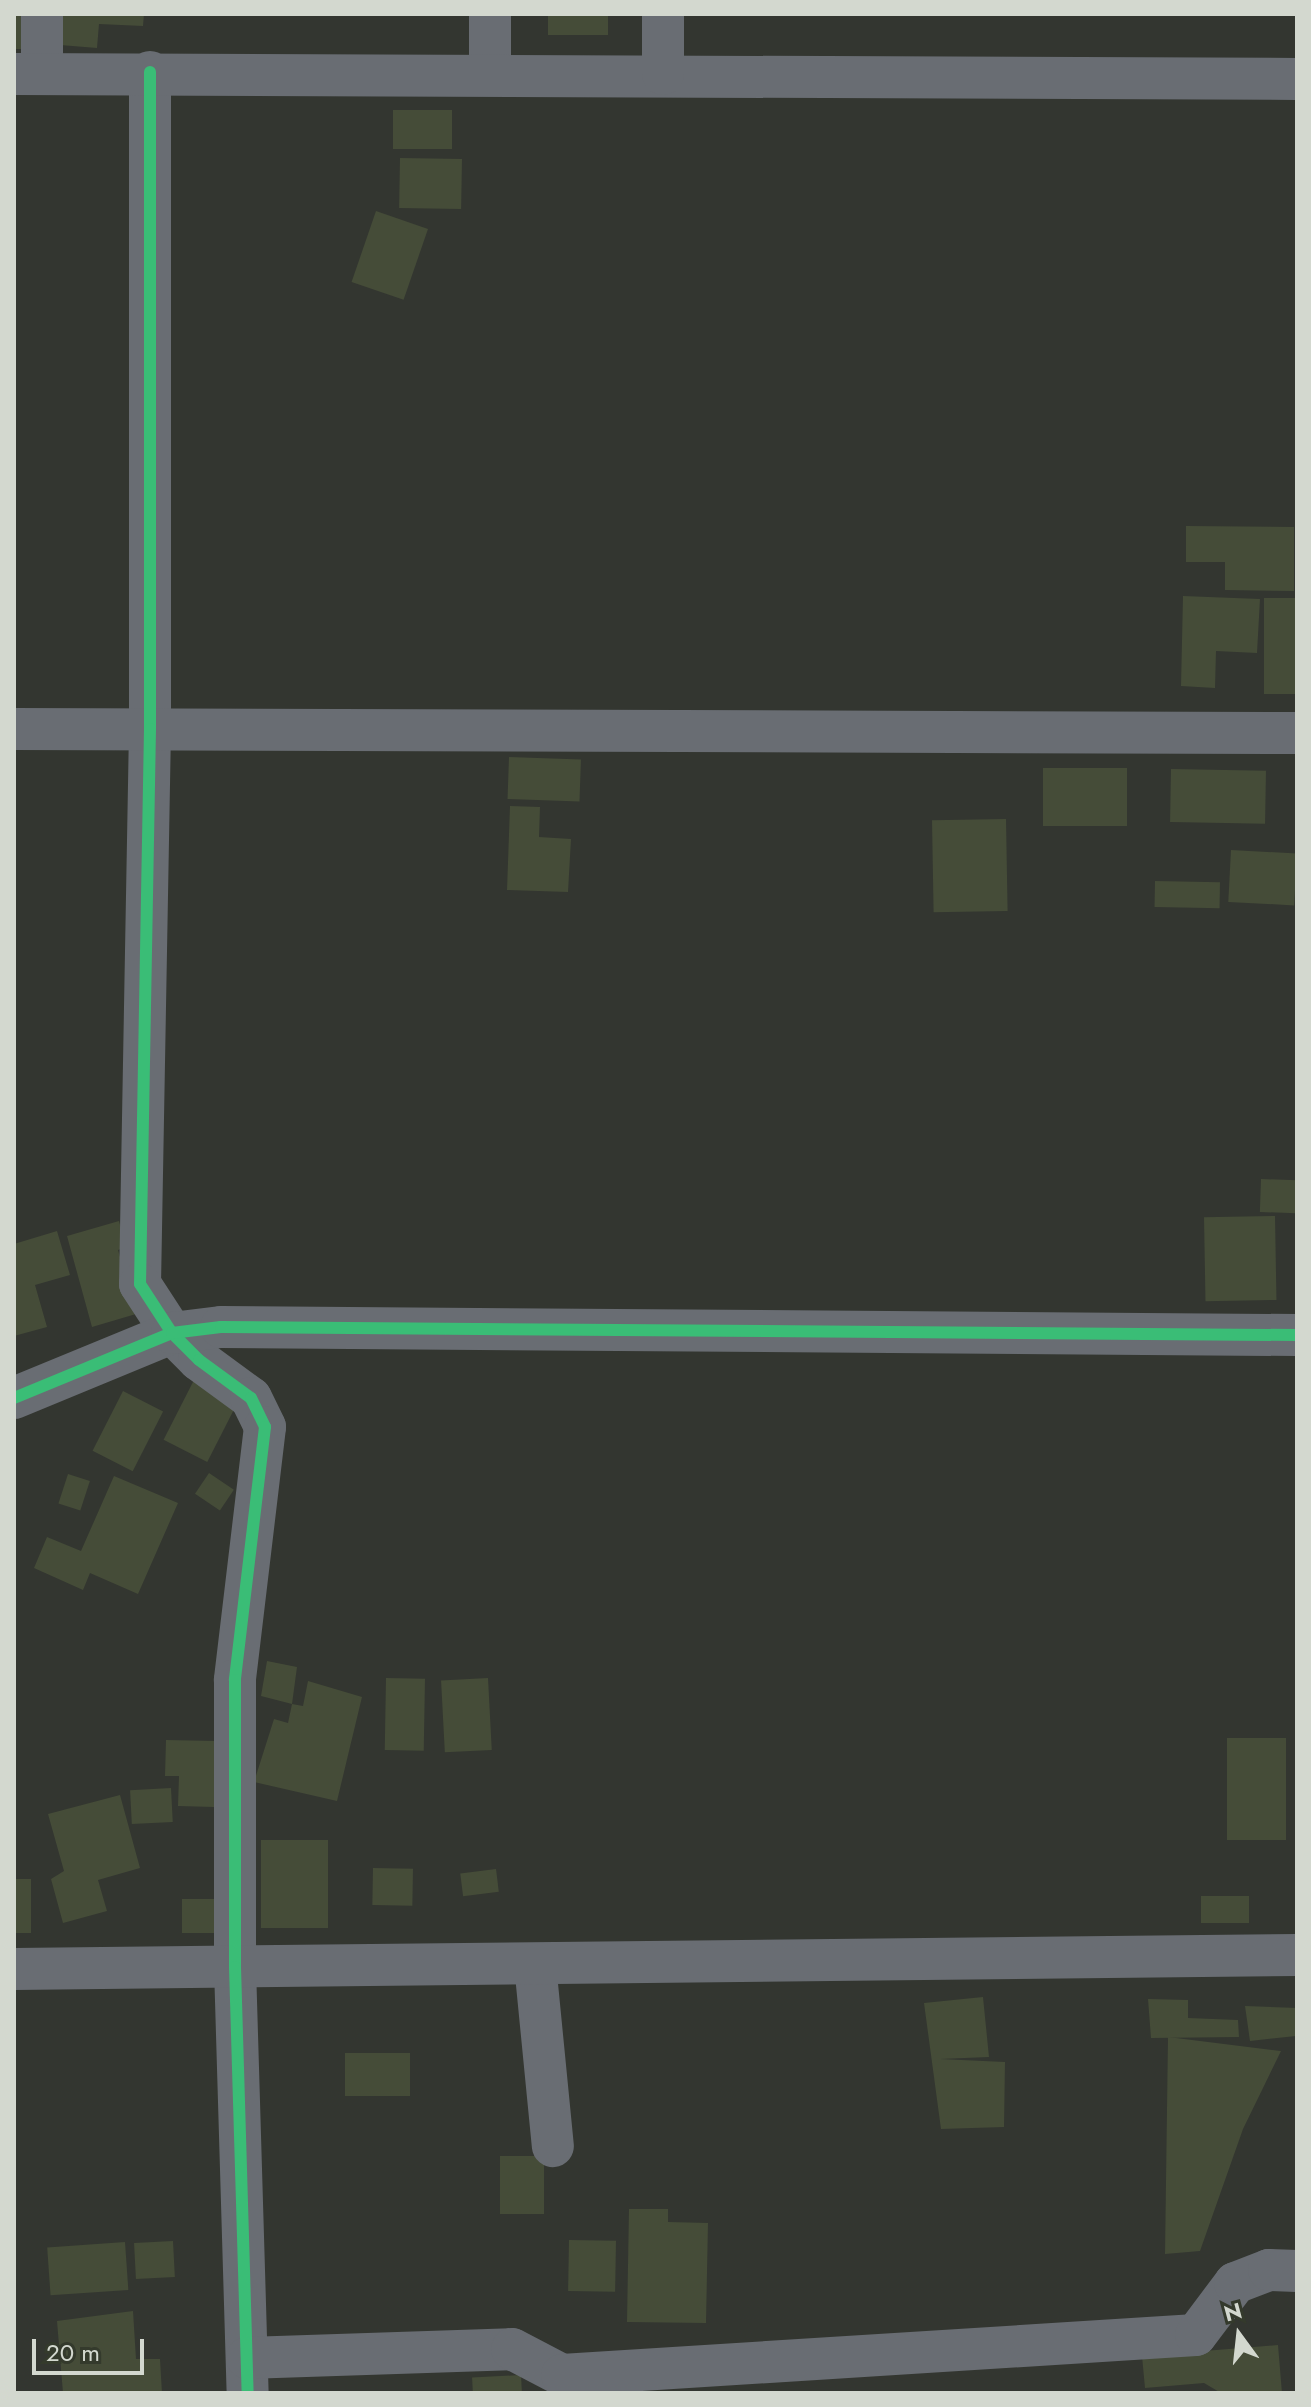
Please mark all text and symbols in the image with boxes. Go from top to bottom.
text: N [1220,2294,1245,2330]
north arrow [1199,2295,1279,2375]
scale bar [36,2323,148,2373]
text: 20 m [46,2335,100,2370]

